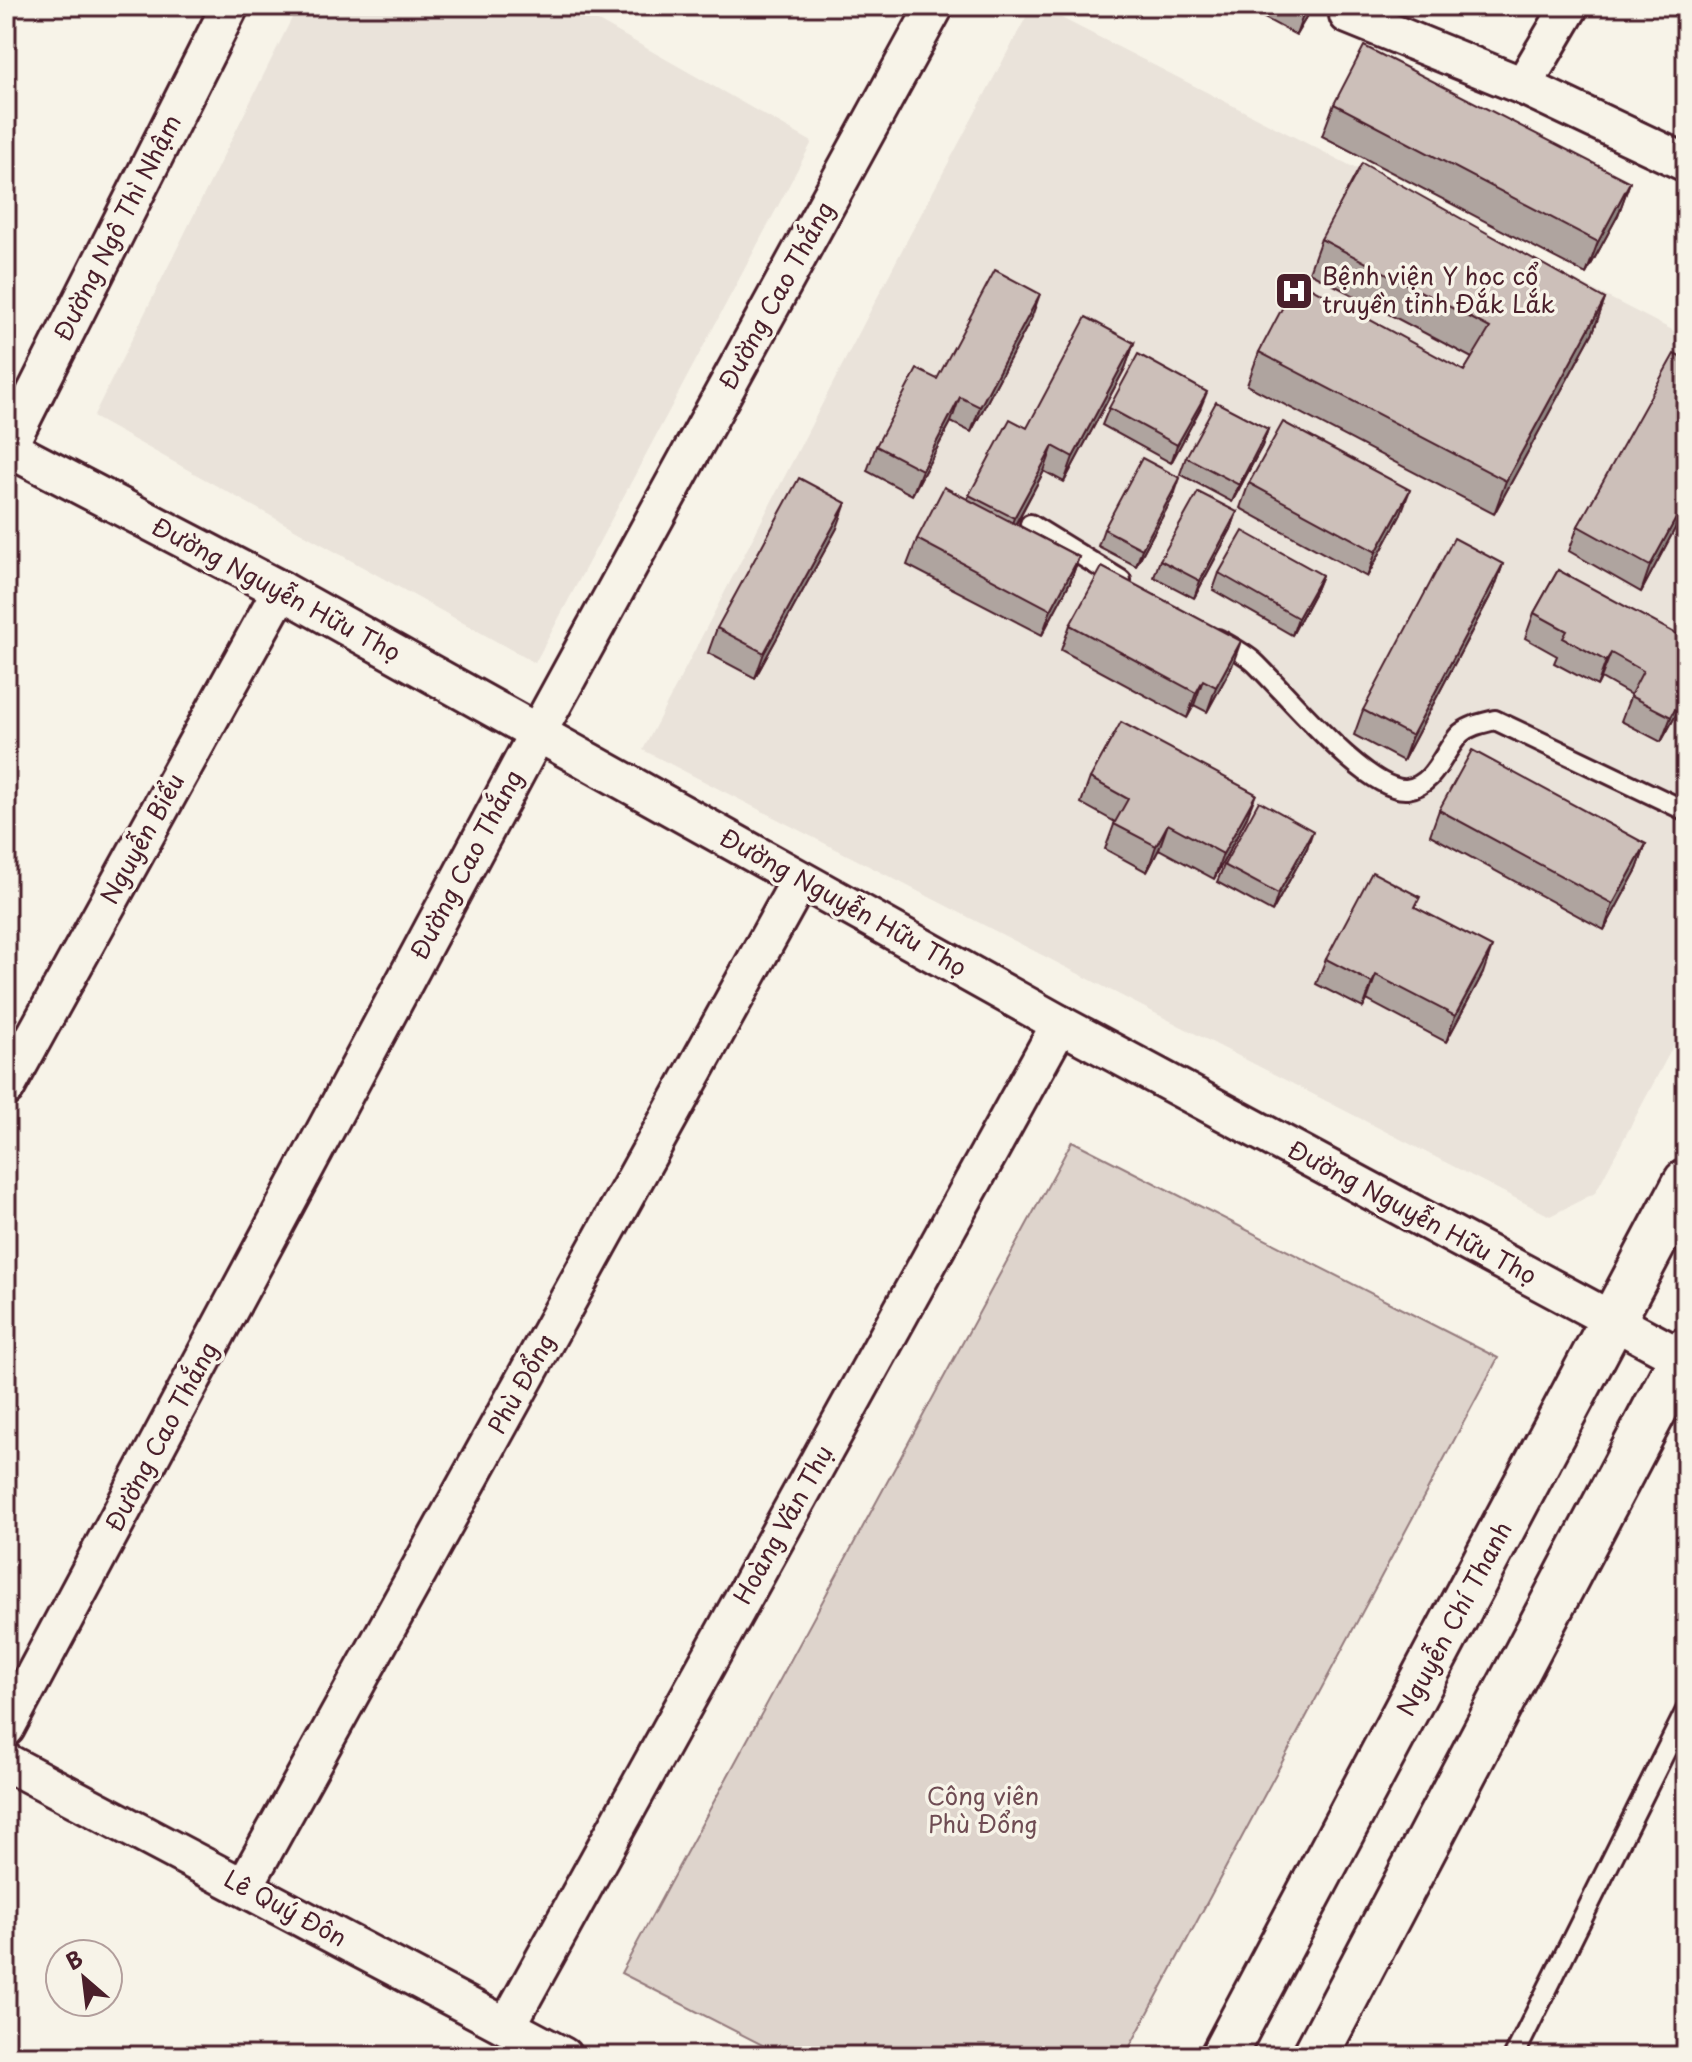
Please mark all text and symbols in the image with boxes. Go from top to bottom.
street label: Đường Ngô Thì Nhậm [43,108,189,347]
street label: Đường Cao Thắng [709,194,842,396]
place label: Bệnh viện Y học cổ truyền tỉnh Đắk Lắk [1322,257,1555,321]
hospital icon: Bệnh viện Y học cổ truyền tỉnh Đắk Lắk [1273,270,1315,312]
street label: Đường Nguyễn Hữu Thọ [146,507,408,669]
street label: Đường Cao Thắng [400,763,530,965]
street label: Nguyễn Biểu [90,766,192,910]
street label: Đường Nguyễn Hữu Thọ [714,818,974,984]
street label: Đường Nguyễn Hữu Thọ [1282,1130,1544,1292]
street label: Phù Đổng [478,1326,563,1440]
street label: Đường Cao Thắng [95,1335,225,1537]
street label: Hoàng Văn Thụ [724,1438,841,1610]
street label: Nguyễn Chí Thanh [1387,1514,1520,1722]
park label: Công viên Phù Đổng [927,1777,1039,1841]
street label: Lê Quý Đôn [218,1860,354,1955]
north arrow [44,1938,124,2018]
text: B [59,1941,88,1977]

